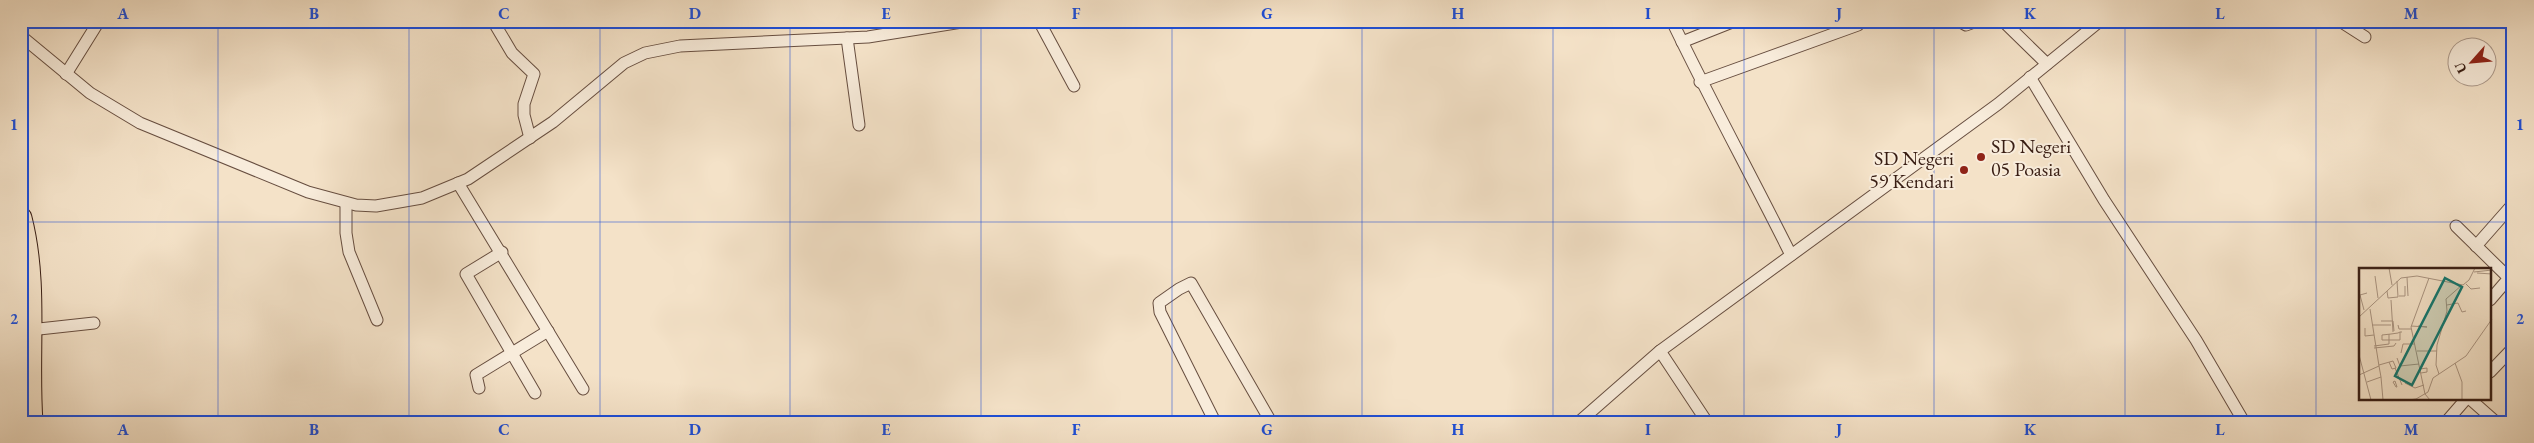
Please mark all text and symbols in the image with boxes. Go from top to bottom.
text: A [116,3,129,24]
text: B [309,3,319,24]
text: C [498,3,510,24]
text: D [689,3,701,24]
text: E [881,3,891,24]
text: F [1072,3,1081,24]
text: G [1261,3,1273,24]
text: H [1452,3,1465,24]
text: I [1645,3,1651,24]
text: J [1834,3,1842,24]
text: K [2024,3,2037,24]
text: L [2215,3,2225,24]
text: M [2404,3,2419,24]
north arrow [2446,38,2496,88]
text: U [2450,59,2471,77]
text: 1 [10,114,18,135]
text: 1 [2516,114,2524,135]
place label: SD Negeri 05 Poasia [1991,133,2071,182]
place label: SD Negeri 59 Kendari [1869,145,1954,194]
marker: SD Negeri 05 Poasia [1975,151,1987,163]
marker: SD Negeri 59 Kendari [1958,164,1970,176]
inset map [2359,268,2492,400]
text: 2 [10,308,19,329]
text: 2 [2516,308,2525,329]
text: A [116,419,129,440]
text: B [309,419,319,440]
text: C [498,419,510,440]
text: D [689,419,701,440]
text: E [881,419,891,440]
text: F [1072,419,1081,440]
text: G [1261,419,1273,440]
text: H [1452,419,1465,440]
text: I [1645,419,1651,440]
text: J [1834,419,1842,440]
text: K [2024,419,2037,440]
text: L [2215,419,2225,440]
text: M [2404,419,2419,440]

